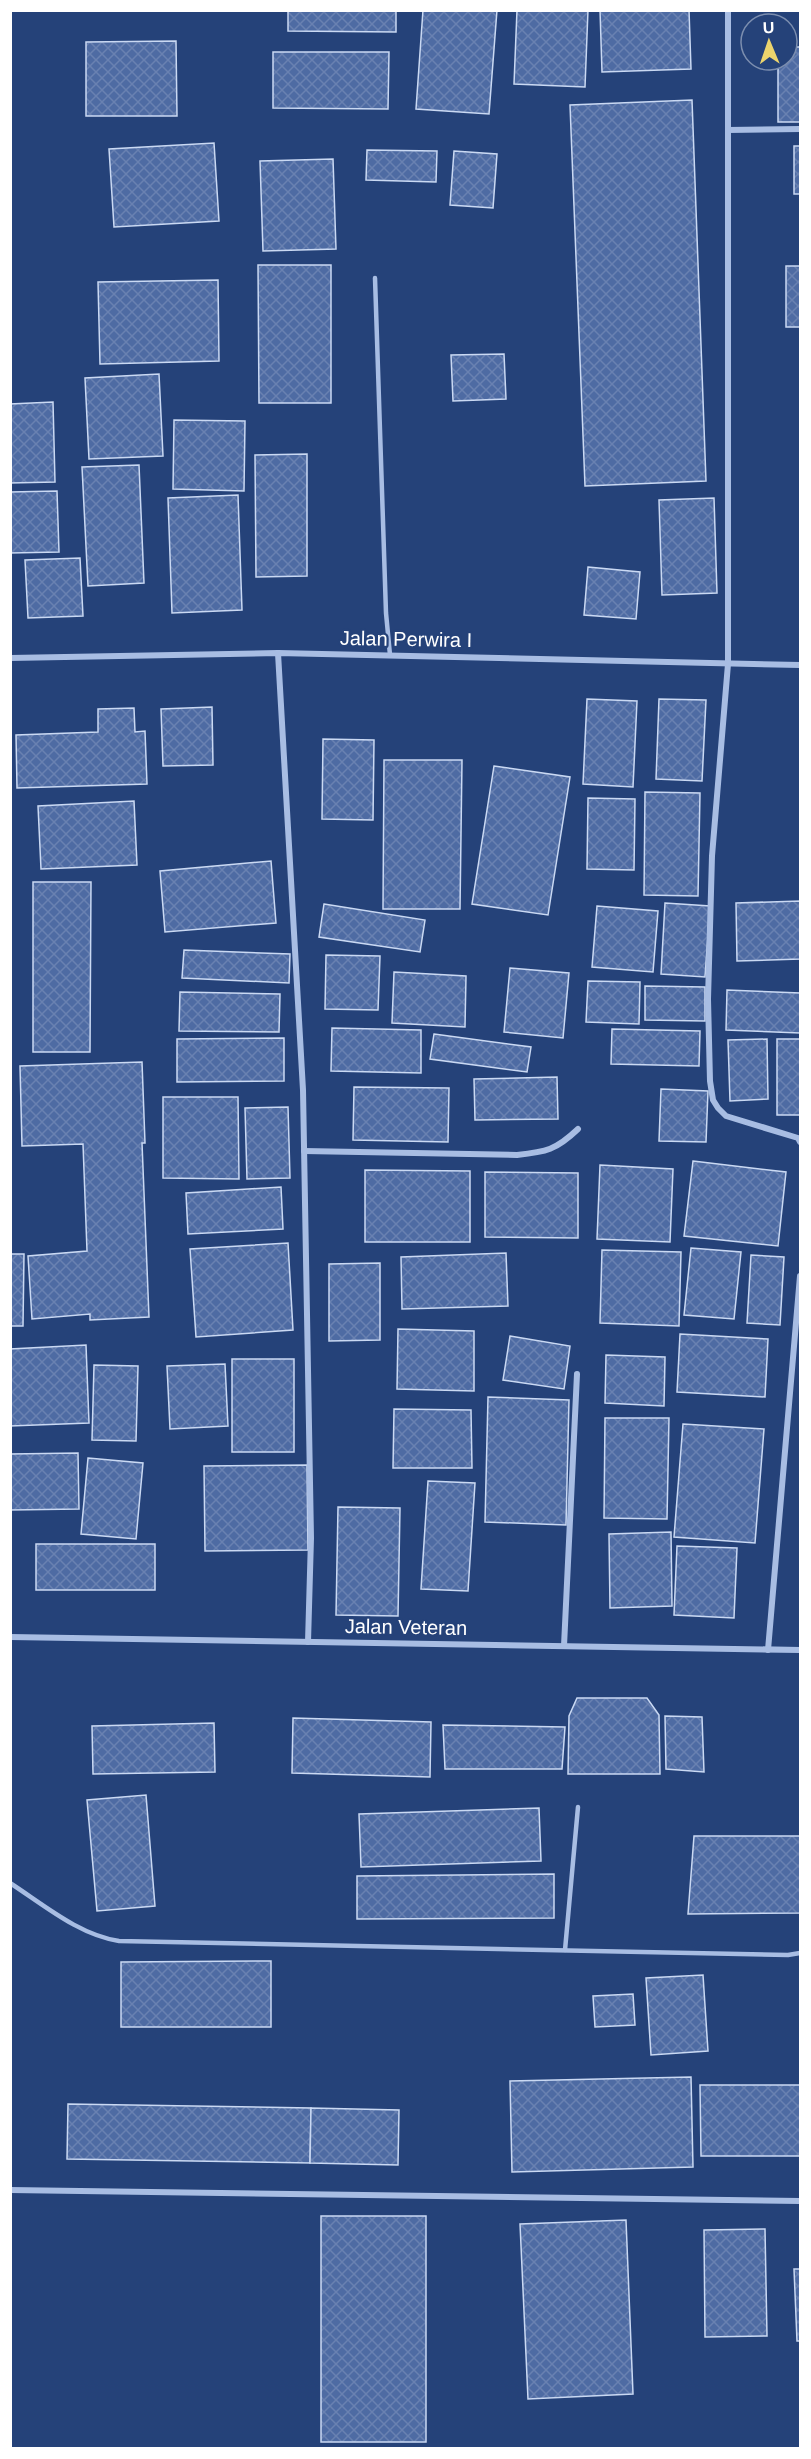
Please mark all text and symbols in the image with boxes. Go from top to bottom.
north arrow [739,12,799,72]
text: U [762,19,775,36]
street label: Jalan Perwira I [340,627,472,651]
street label: Jalan Veteran [345,1615,467,1639]

